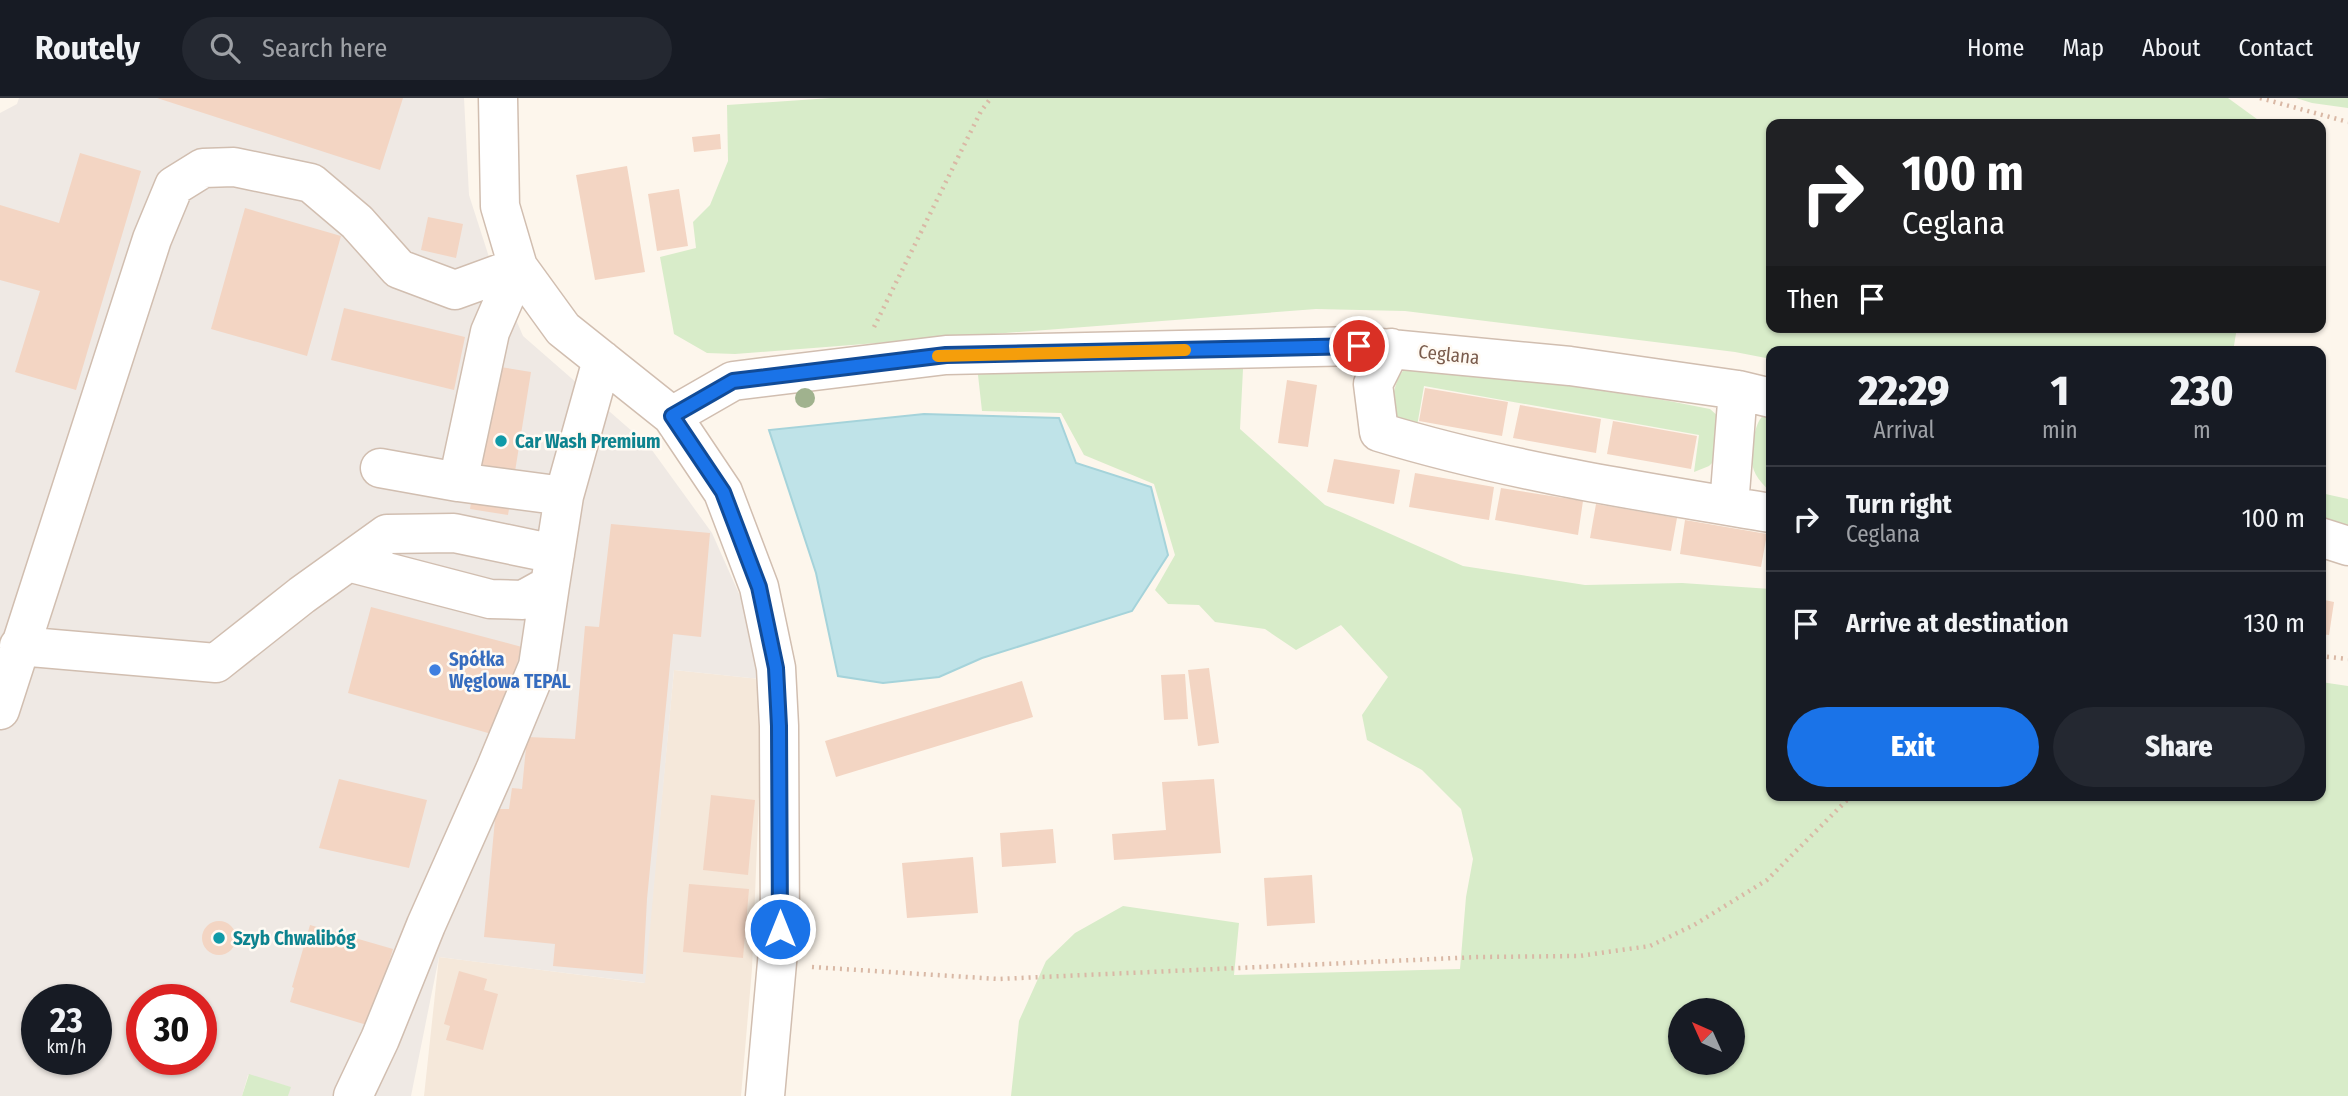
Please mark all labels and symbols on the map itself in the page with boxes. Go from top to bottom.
pin [1329,316,1389,376]
street label: Ceglana [1417,340,1481,369]
place label: Car Wash Premium [515,430,661,453]
marker: Car Wash Premium [493,433,509,449]
place label: Spółka Węglowa TEPAL [449,648,571,693]
marker: Spółka Węglowa TEPAL [427,662,443,678]
position arrow [743,892,817,966]
place label: Szyb Chwalibóg [233,927,356,950]
marker: Szyb Chwalibóg [211,930,227,946]
speed limit sign: 30 [126,984,217,1075]
north arrow [1668,998,1745,1074]

